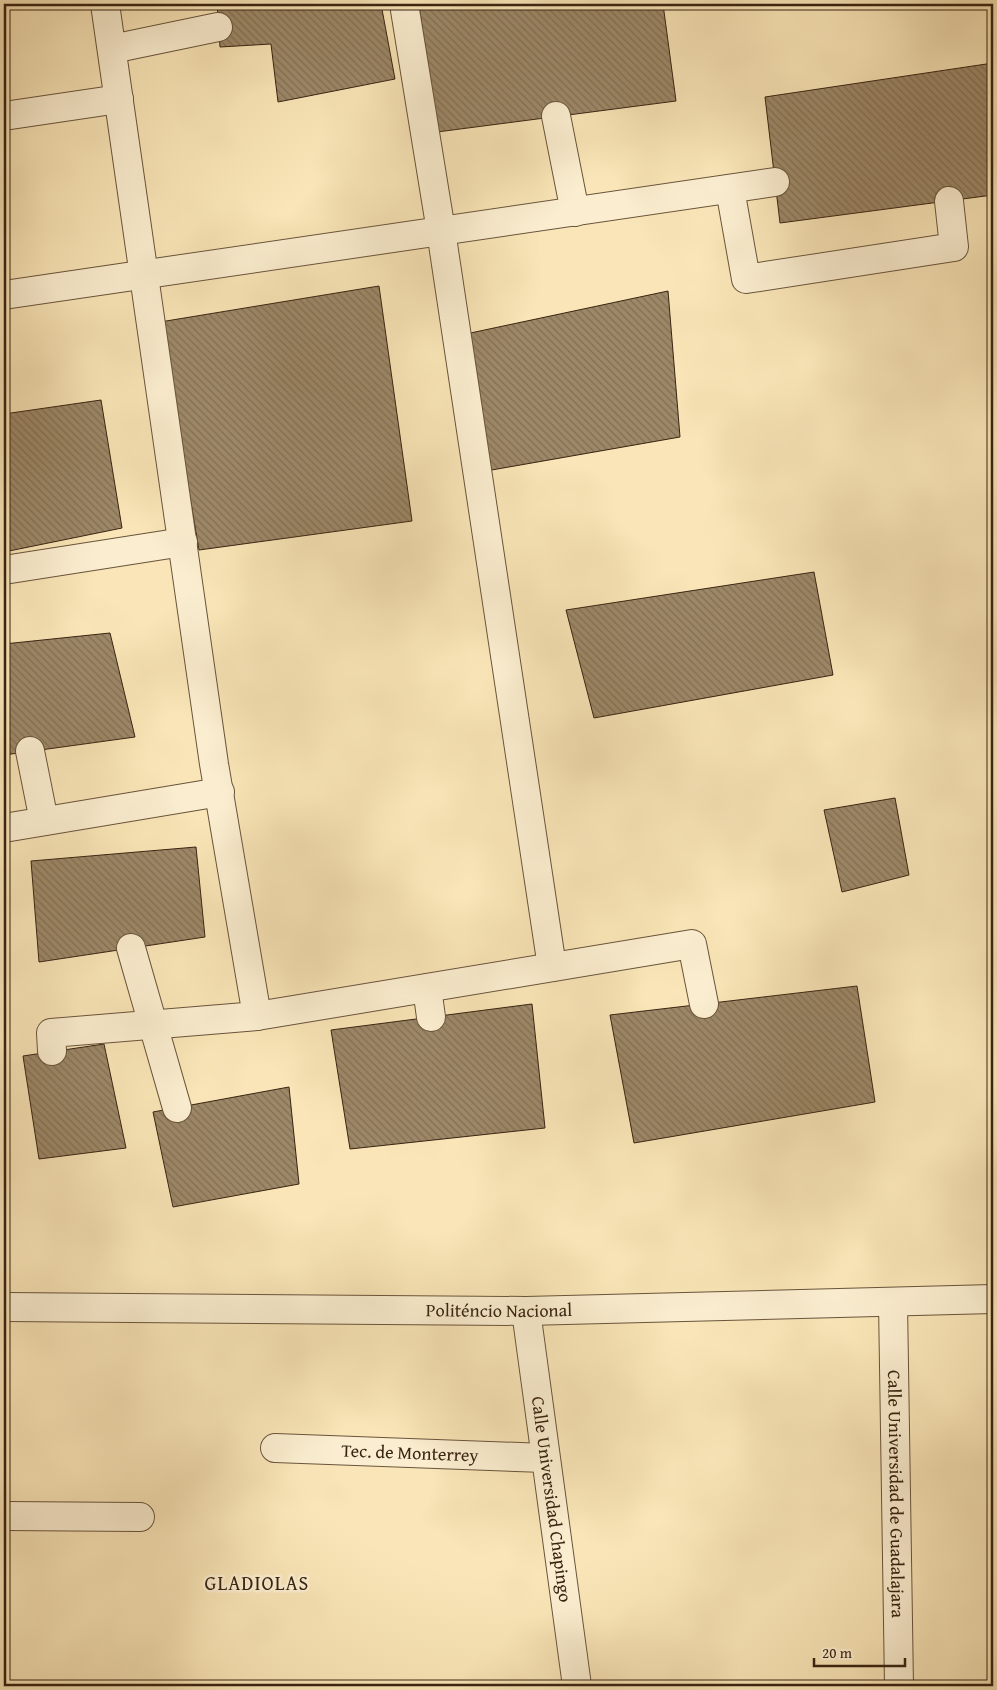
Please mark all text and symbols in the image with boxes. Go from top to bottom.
street label: Politéncio Nacional [426,1296,572,1324]
street label: Calle Universidad de Guadalajara [881,1370,912,1619]
street label: Calle Universidad Chapingo [525,1394,579,1604]
street label: Tec. de Monterrey [341,1436,479,1469]
district label: GLADIOLAS [205,1568,309,1597]
scale bar [814,1635,906,1667]
text: 20 m [822,1642,853,1663]

